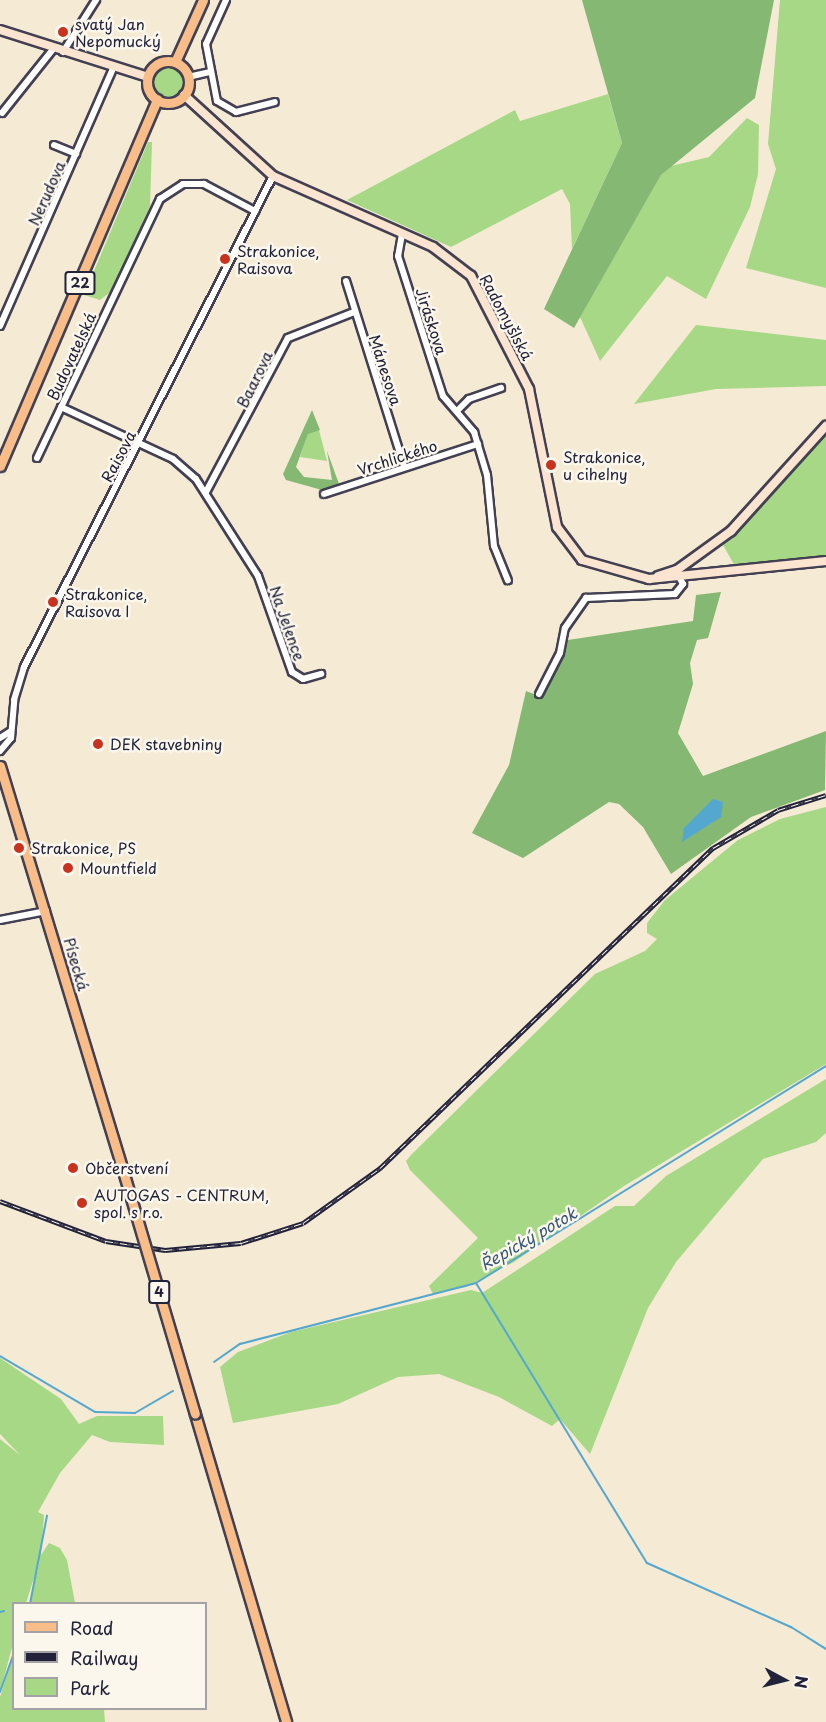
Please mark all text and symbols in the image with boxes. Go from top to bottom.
place label: svatý Jan Nepomucký [75,14,161,49]
marker: svatý Jan Nepomucký [56,25,70,39]
street label: Nerudova [24,158,68,228]
place label: Strakonice, Raisova [237,241,319,276]
marker: Strakonice, Raisova [218,252,232,266]
street label: Radomyšlská [477,271,537,363]
road number: 22 [64,272,97,294]
street label: Jiráskova [413,285,451,357]
street label: Budovatelská [43,309,99,403]
street label: Mánesova [366,332,406,408]
street label: Baarova [233,348,275,410]
street label: Raisova [97,427,139,485]
street label: Vrchlického [355,436,439,478]
place label: Strakonice, u cihelny [563,447,645,482]
marker: Strakonice, u cihelny [544,458,558,472]
street label: Na Jelence [267,583,309,663]
place label: Strakonice, Raisova I [65,584,147,619]
marker: Strakonice, Raisova I [46,595,60,609]
place label: DEK stavebniny [110,735,222,753]
marker: DEK stavebniny [91,737,105,751]
place label: Strakonice, PS [31,839,137,857]
marker: Strakonice, PS [12,841,26,855]
place label: Mountfield [80,859,157,877]
marker: Mountfield [61,861,75,875]
street label: Písecká [61,935,93,993]
place label: Občerstvení [85,1159,168,1177]
marker: Občerstvení [66,1161,80,1175]
place label: AUTOGAS - CENTRUM, spol. s r.o. [94,1185,270,1220]
marker: AUTOGAS - CENTRUM, spol. s r.o. [75,1196,89,1210]
water label: Řepický potok [476,1202,580,1274]
road number: 4 [147,1281,171,1303]
legend [12,1602,207,1710]
text: Road [70,1614,114,1641]
text: Railway [70,1644,138,1671]
north arrow [754,1650,814,1710]
text: Park [70,1674,110,1701]
text: N [789,1674,815,1690]

